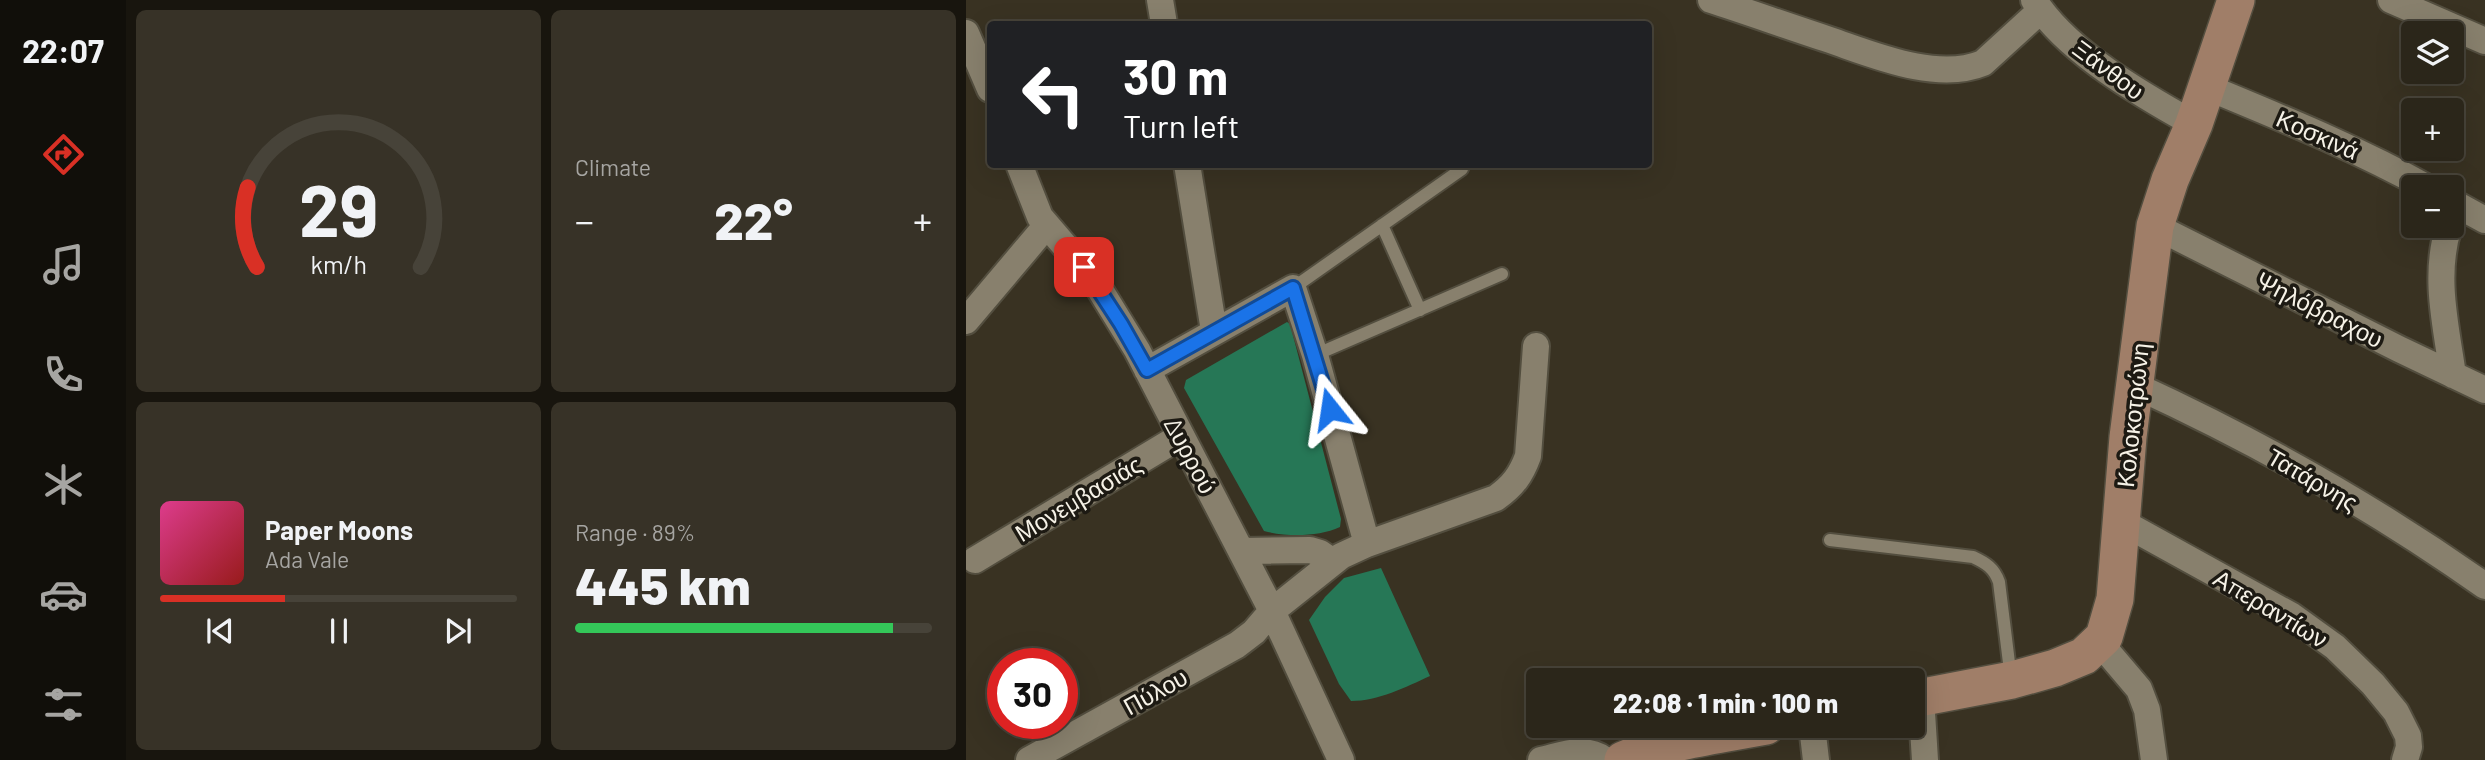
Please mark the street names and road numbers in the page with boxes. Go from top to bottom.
street label: Ξάνθου [2068,33,2150,105]
street label: Κοσκινά [2272,103,2364,165]
street label: Ψηλόβραχου [2252,265,2388,353]
street label: Κολοκοτρώνη [2110,341,2154,489]
street label: Δυρρού [1159,412,1223,498]
street label: Τατάρνης [2263,442,2363,516]
street label: Μονεμβασιάς [1009,449,1147,547]
street label: Απεραντίων [2209,563,2333,653]
street label: Πύλου [1118,662,1192,720]

